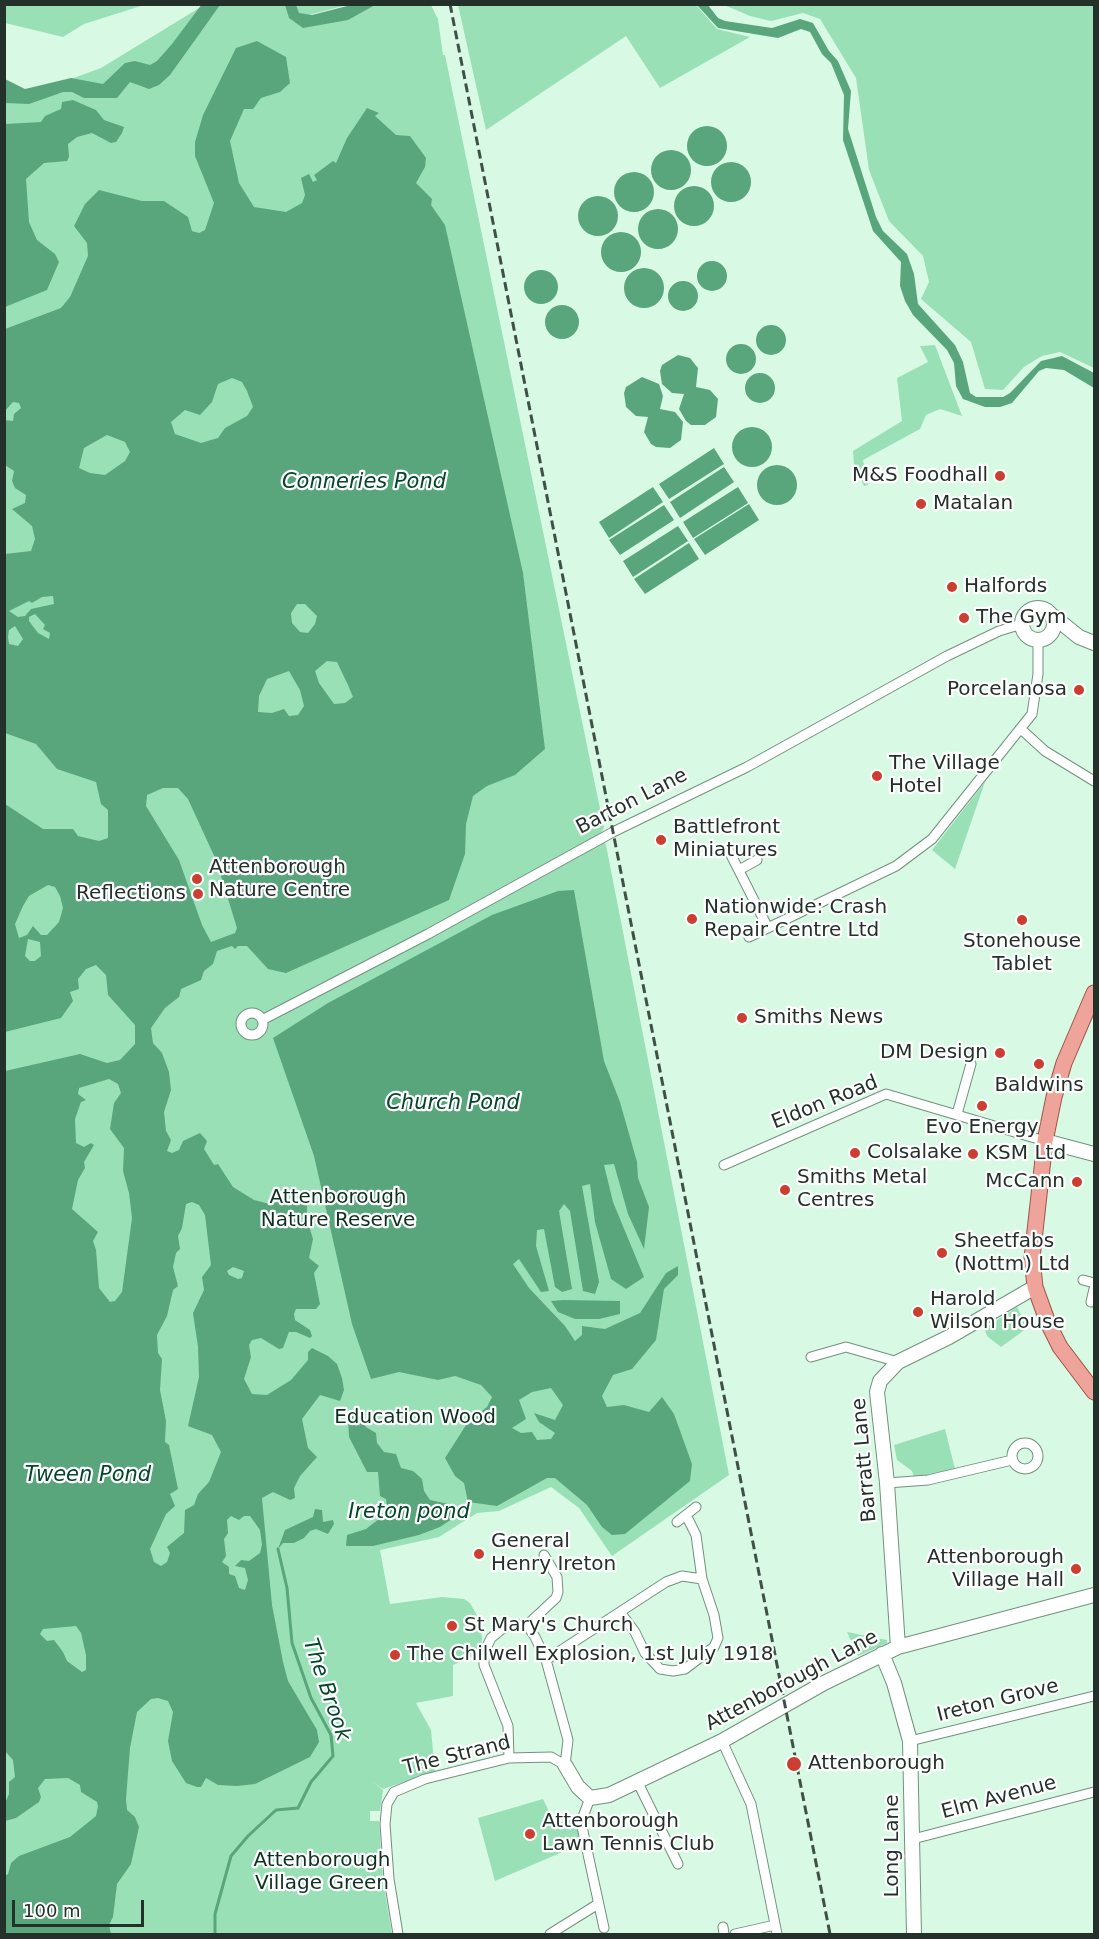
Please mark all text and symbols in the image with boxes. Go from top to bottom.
place label: M&S Foodhall [852,464,988,488]
marker: M&S Foodhall [993,469,1007,483]
water label: Conneries Pond [282,470,446,496]
place label: Matalan [933,492,1013,516]
marker: Matalan [914,497,928,511]
place label: Halfords [964,575,1047,599]
marker: Halfords [945,580,959,594]
place label: The Gym [976,606,1066,630]
marker: The Gym [957,611,971,625]
place label: Porcelanosa [947,678,1067,702]
marker: Porcelanosa [1072,683,1086,697]
place label: The Village Hotel [889,752,1000,799]
street label: Barton Lane [572,764,692,840]
marker: The Village Hotel [870,769,884,783]
place label: Battlefront Miniatures [673,816,780,863]
marker: Battlefront Miniatures [654,833,668,847]
place label: Attenborough Nature Centre [209,856,350,903]
marker: Attenborough Nature Centre [190,872,204,886]
place label: Reflections [76,882,186,906]
marker: Reflections [191,887,205,901]
place label: Nationwide: Crash Repair Centre Ltd [704,896,887,943]
marker: Nationwide: Crash Repair Centre Ltd [685,912,699,926]
marker: Stonehouse Tablet [1015,913,1029,927]
place label: Stonehouse Tablet [963,930,1081,977]
place label: Smiths News [754,1006,883,1030]
marker: Smiths News [735,1011,749,1025]
place label: DM Design [880,1041,988,1065]
marker: DM Design [993,1046,1007,1060]
marker: Baldwins [1032,1057,1046,1071]
street label: Eldon Road [768,1071,882,1135]
place label: Baldwins [994,1074,1084,1098]
water label: Church Pond [386,1091,520,1117]
marker: Evo Energy [975,1099,989,1113]
place label: Evo Energy [925,1116,1039,1140]
place label: Colsalake [867,1141,962,1165]
place label: KSM Ltd [985,1142,1066,1166]
marker: Colsalake [848,1146,862,1160]
marker: KSM Ltd [966,1147,980,1161]
place label: Smiths Metal Centres [797,1166,927,1213]
place label: McCann [985,1170,1065,1194]
marker: McCann [1070,1175,1084,1189]
marker: Smiths Metal Centres [778,1183,792,1197]
park label: Attenborough Nature Reserve [261,1186,415,1233]
place label: Sheetfabs (Nottm) Ltd [954,1230,1070,1277]
marker: Sheetfabs (Nottm) Ltd [935,1246,949,1260]
place label: Harold Wilson House [930,1288,1065,1335]
marker: Harold Wilson House [911,1305,925,1319]
street label: Barratt Lane [848,1397,882,1523]
park label: Education Wood [334,1406,496,1430]
water label: Tween Pond [25,1463,151,1489]
water label: Ireton pond [348,1500,470,1526]
place label: General Henry Ireton [491,1530,616,1577]
place label: Attenborough Village Hall [927,1546,1064,1593]
marker: General Henry Ireton [472,1547,486,1561]
marker: Attenborough Village Hall [1069,1562,1083,1576]
place label: St Mary's Church [464,1614,634,1638]
marker: St Mary's Church [445,1619,459,1633]
street label: Attenborough Lane [702,1625,882,1737]
water label: The Brook [297,1635,355,1745]
place label: The Chilwell Explosion, 1st July 1918 [407,1643,774,1667]
marker: The Chilwell Explosion, 1st July 1918 [388,1648,402,1662]
street label: Ireton Grove [935,1674,1061,1728]
street label: The Strand [401,1731,513,1781]
place label: Attenborough [808,1752,945,1776]
marker: Attenborough [785,1755,803,1773]
street label: Elm Avenue [939,1771,1059,1825]
street label: Long Lane [881,1794,905,1898]
place label: Attenborough Lawn Tennis Club [542,1810,714,1857]
marker: Attenborough Lawn Tennis Club [523,1827,537,1841]
park label: Attenborough Village Green [254,1849,390,1896]
scale bar [15,1888,147,1926]
text: 100 m [23,1900,81,1921]

